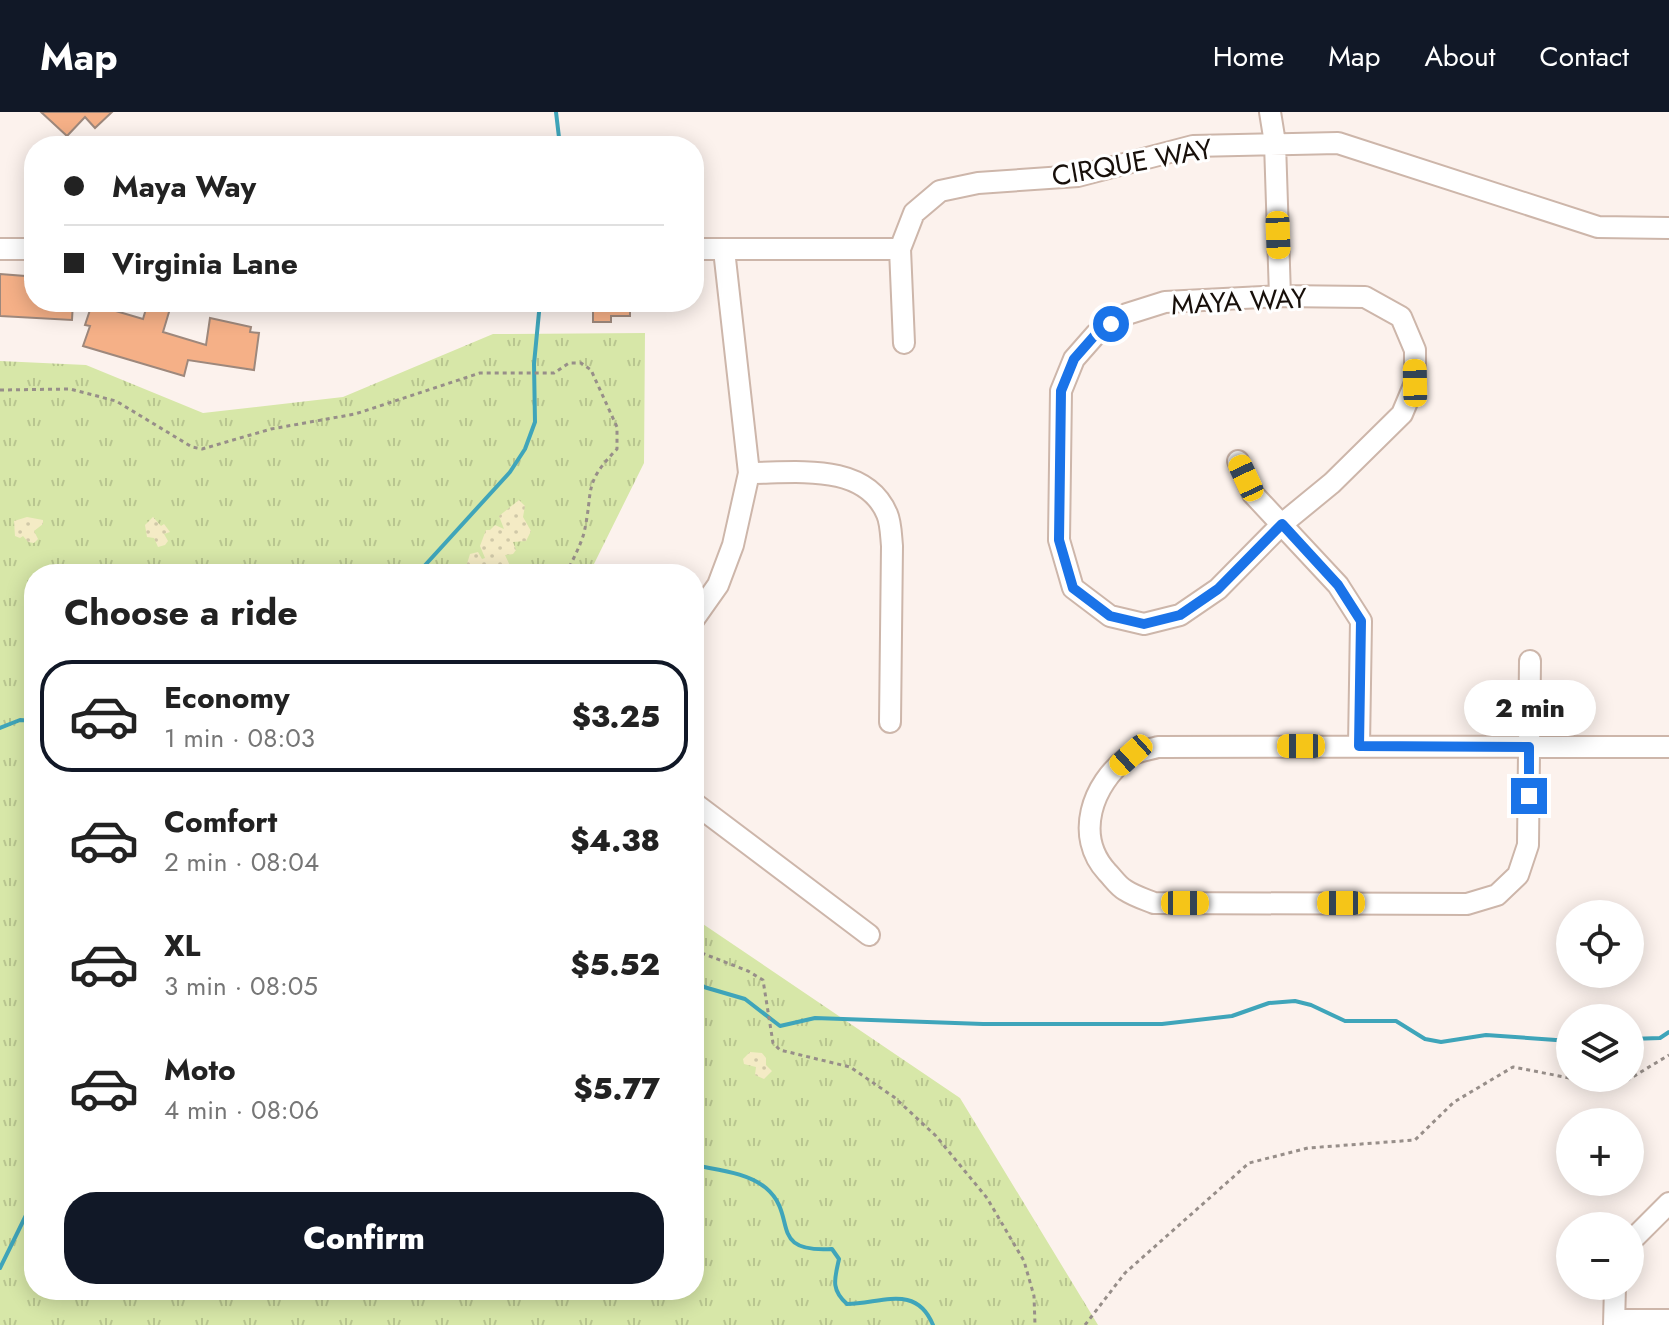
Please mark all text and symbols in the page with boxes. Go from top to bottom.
text: Map [40,29,118,84]
text: Home [1213,36,1284,77]
text: Map [1328,36,1380,77]
text: About [1424,36,1496,77]
text: Contact [1540,36,1629,77]
street label: CIRQUE WAY [1049,128,1216,197]
text: Maya Way [112,165,256,208]
car [1265,211,1291,259]
text: Virginia Lane [112,242,298,285]
street label: MAYA WAY [1170,277,1308,326]
route start [1093,306,1129,342]
car [1403,359,1427,407]
car [1225,451,1267,505]
text: Choose a ride [64,586,298,638]
text: Economy [164,676,290,719]
icon: car [68,680,140,752]
callout: 2 min [1463,680,1595,736]
text: 2 min [1495,689,1565,727]
text: $3.25 [572,695,660,738]
text: 1 min · 08:03 [164,719,315,757]
car [1105,730,1157,780]
car [1277,734,1325,758]
route end [1511,778,1547,814]
text: Comfort [164,800,277,843]
icon: car [68,804,140,876]
text: $4.38 [570,819,660,862]
text: 2 min · 08:04 [164,843,319,881]
car [1161,891,1209,915]
car [1317,891,1365,915]
map controls [1556,900,1644,1300]
button: locate [1556,900,1644,988]
text: XL [164,924,200,967]
icon: car [68,928,140,1000]
text: $5.52 [571,943,660,986]
text: 3 min · 08:05 [164,967,318,1005]
button: layers [1556,1004,1644,1092]
text: Moto [164,1048,236,1091]
icon: car [68,1052,140,1124]
text: $5.77 [573,1067,660,1110]
text: 4 min · 08:06 [164,1091,319,1129]
button: + [1556,1108,1644,1196]
button: Confirm [64,1192,664,1284]
button: − [1556,1212,1644,1300]

